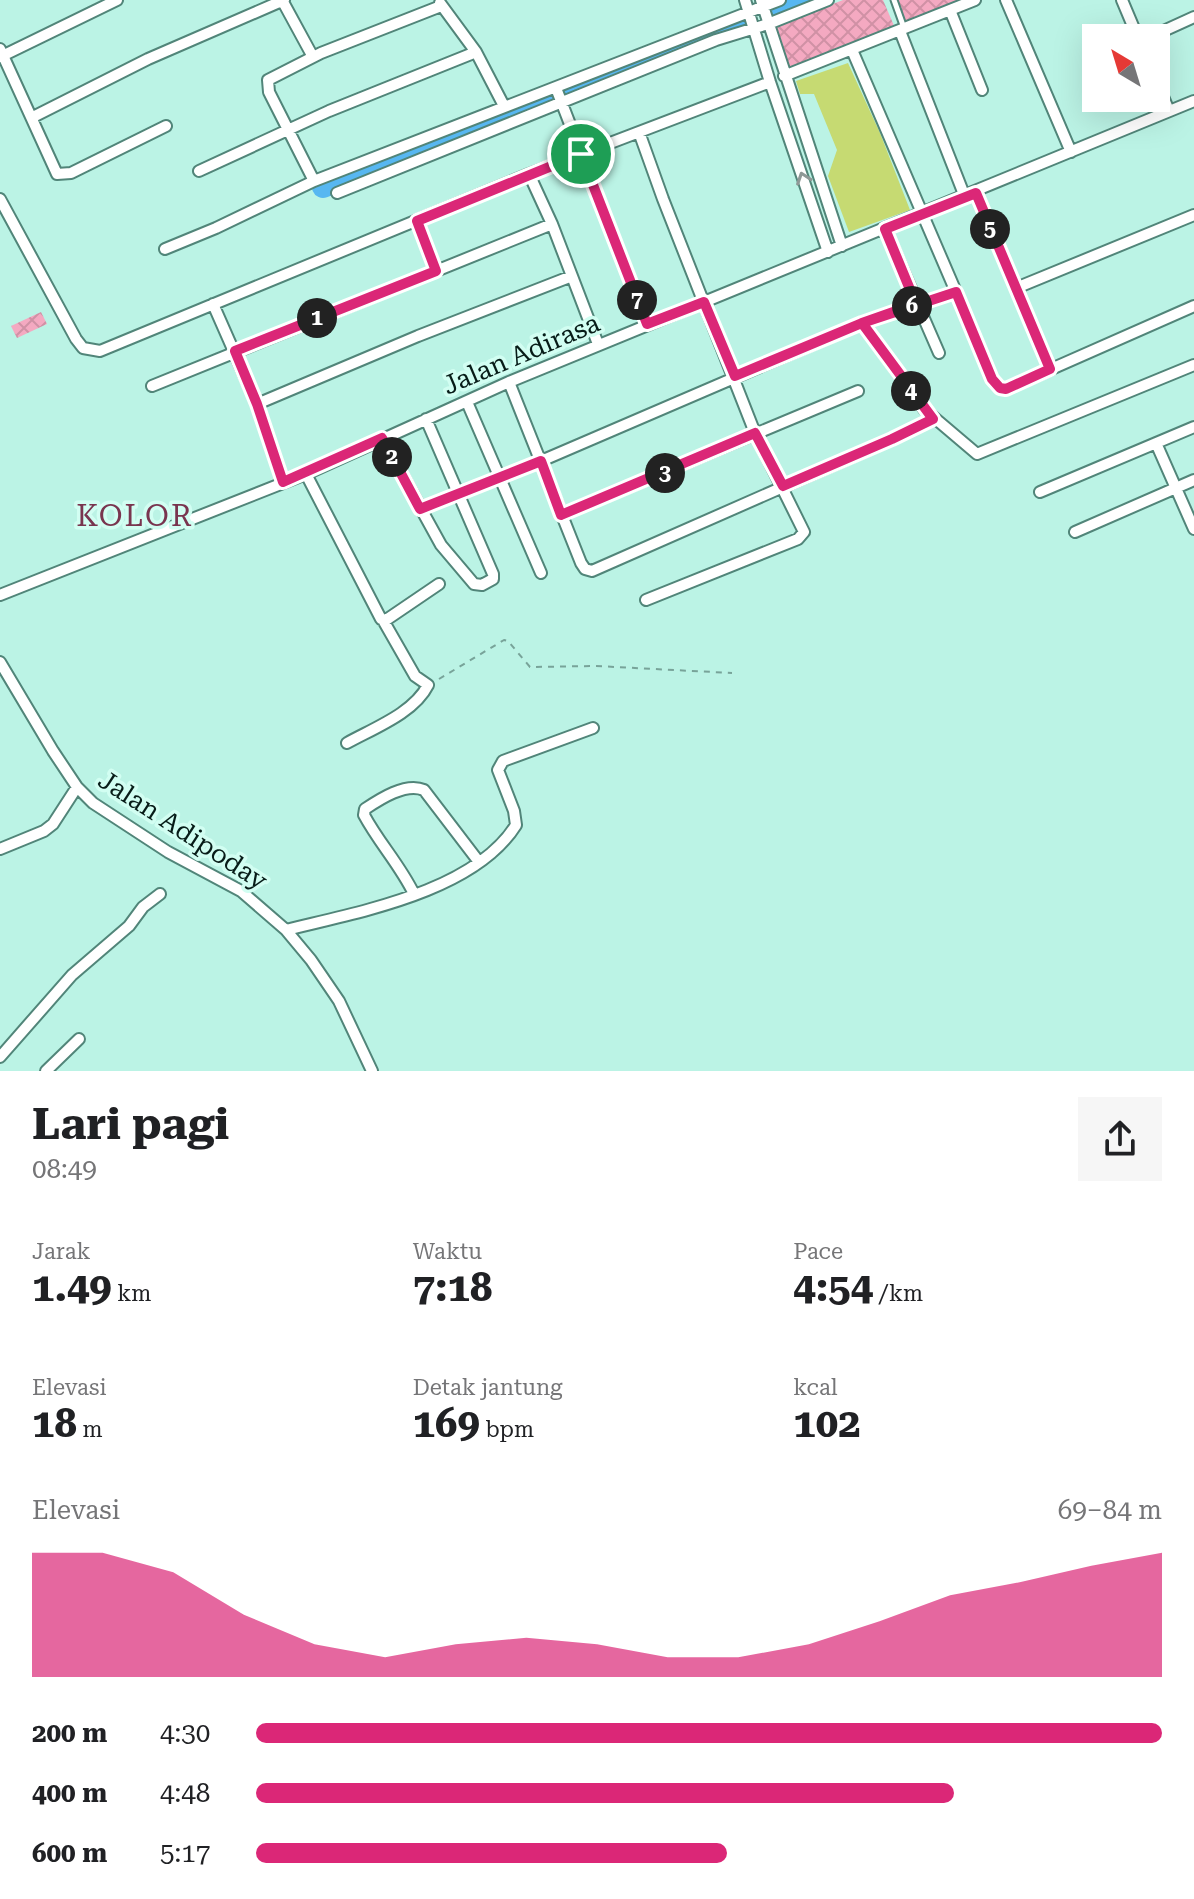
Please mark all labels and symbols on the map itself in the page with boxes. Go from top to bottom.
north arrow [1082,24,1170,112]
pin [547,120,615,188]
one-way arrow [796,172,812,186]
pin: 5 [970,209,1010,249]
pin: 7 [617,280,657,320]
pin: 6 [892,286,932,326]
pin: 1 [297,298,337,338]
street label: Jalan Adirasa [438,307,604,401]
pin: 4 [891,371,931,411]
pin: 2 [372,437,412,477]
pin: 3 [645,453,685,493]
district label: KOLOR [76,498,194,533]
street label: Jalan Adipoday [93,764,274,896]

